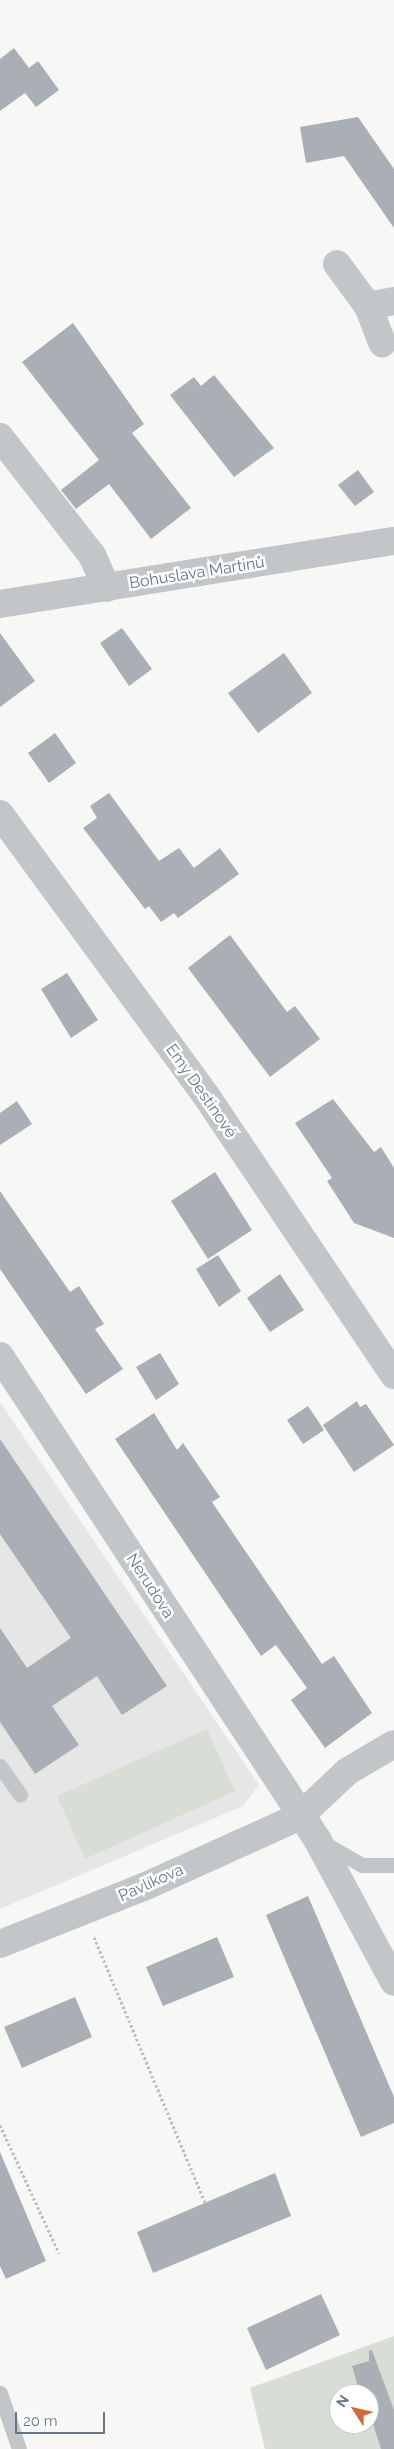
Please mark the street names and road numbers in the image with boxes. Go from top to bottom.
street label: Bohuslava Martinů [128,553,266,593]
street label: Emy Destinové [161,1040,241,1142]
street label: Nerudova [122,1550,178,1622]
street label: Pavlíkova [116,1860,186,1906]

